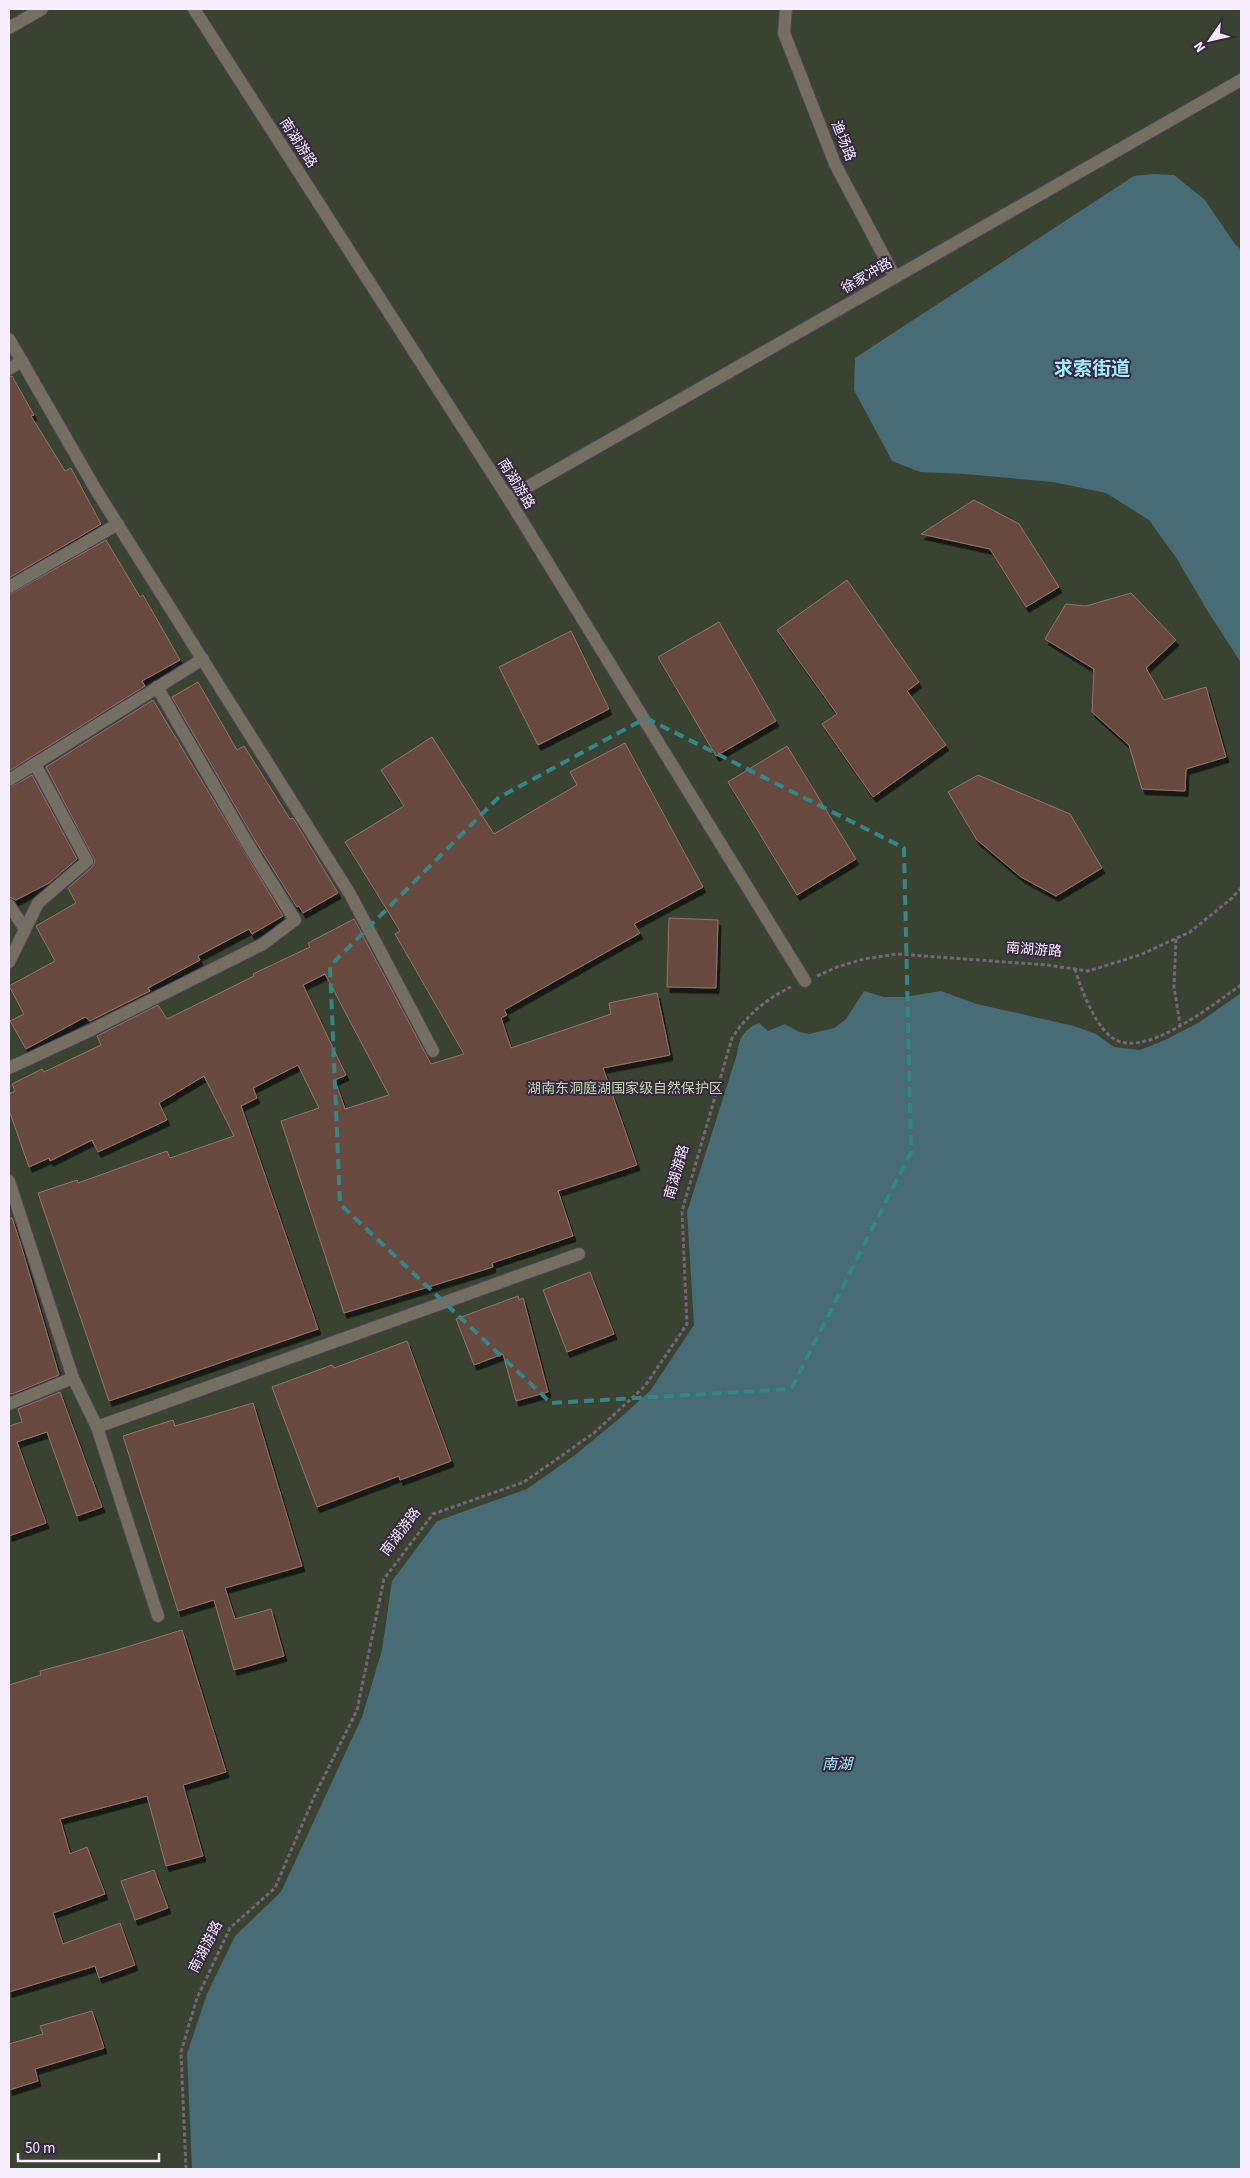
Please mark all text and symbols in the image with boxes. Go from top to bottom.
north arrow [1185,15,1235,65]
text: N [1189,37,1211,56]
street label: 南湖游路 [274,114,322,172]
street label: 渔场路 [826,118,860,164]
street label: 徐家冲路 [838,253,896,299]
district label: 求索街道 [1054,356,1130,383]
street label: 南湖游路 [493,455,539,513]
street label: 南湖游路 [1005,938,1063,962]
park label: 湖南东洞庭湖国家级自然保护区 [527,1079,723,1099]
street label: 南湖游路 [660,1142,694,1202]
street label: 南湖游路 [376,1504,426,1560]
water label: 南湖 [822,1754,854,1775]
street label: 南湖游路 [184,1918,228,1976]
scale bar [18,2130,159,2162]
text: 50 m [25,2138,55,2159]

